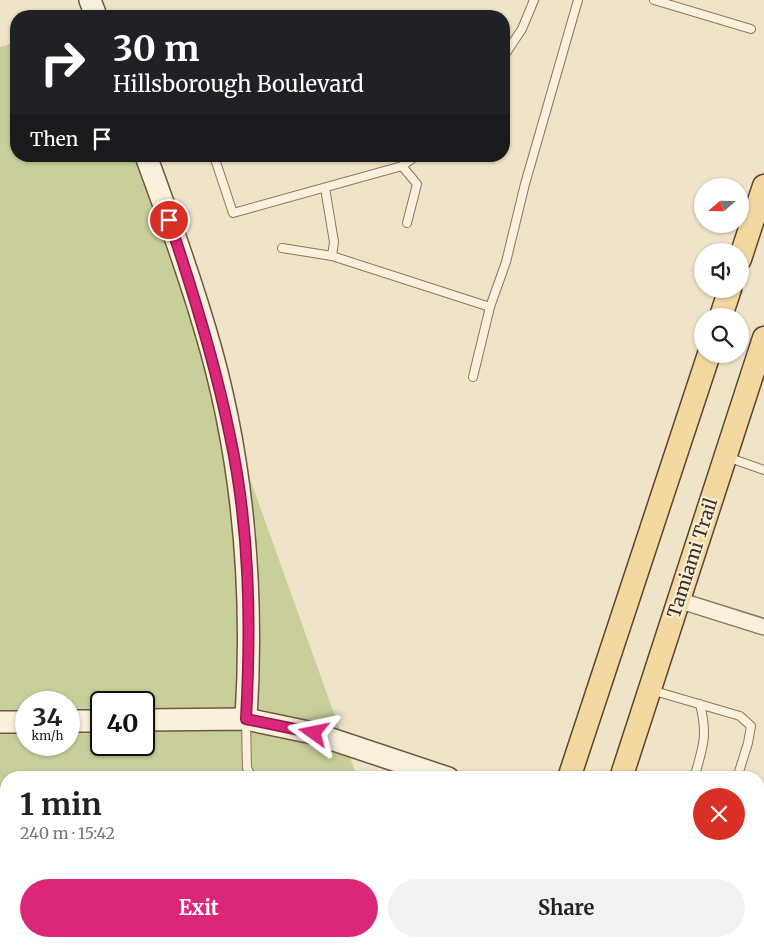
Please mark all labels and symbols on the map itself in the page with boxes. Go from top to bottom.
north arrow [694,178,749,232]
pin [148,199,190,241]
street label: Tamiami Trail [662,495,722,621]
speed limit sign: 40 [90,691,155,756]
position arrow [287,706,339,758]

